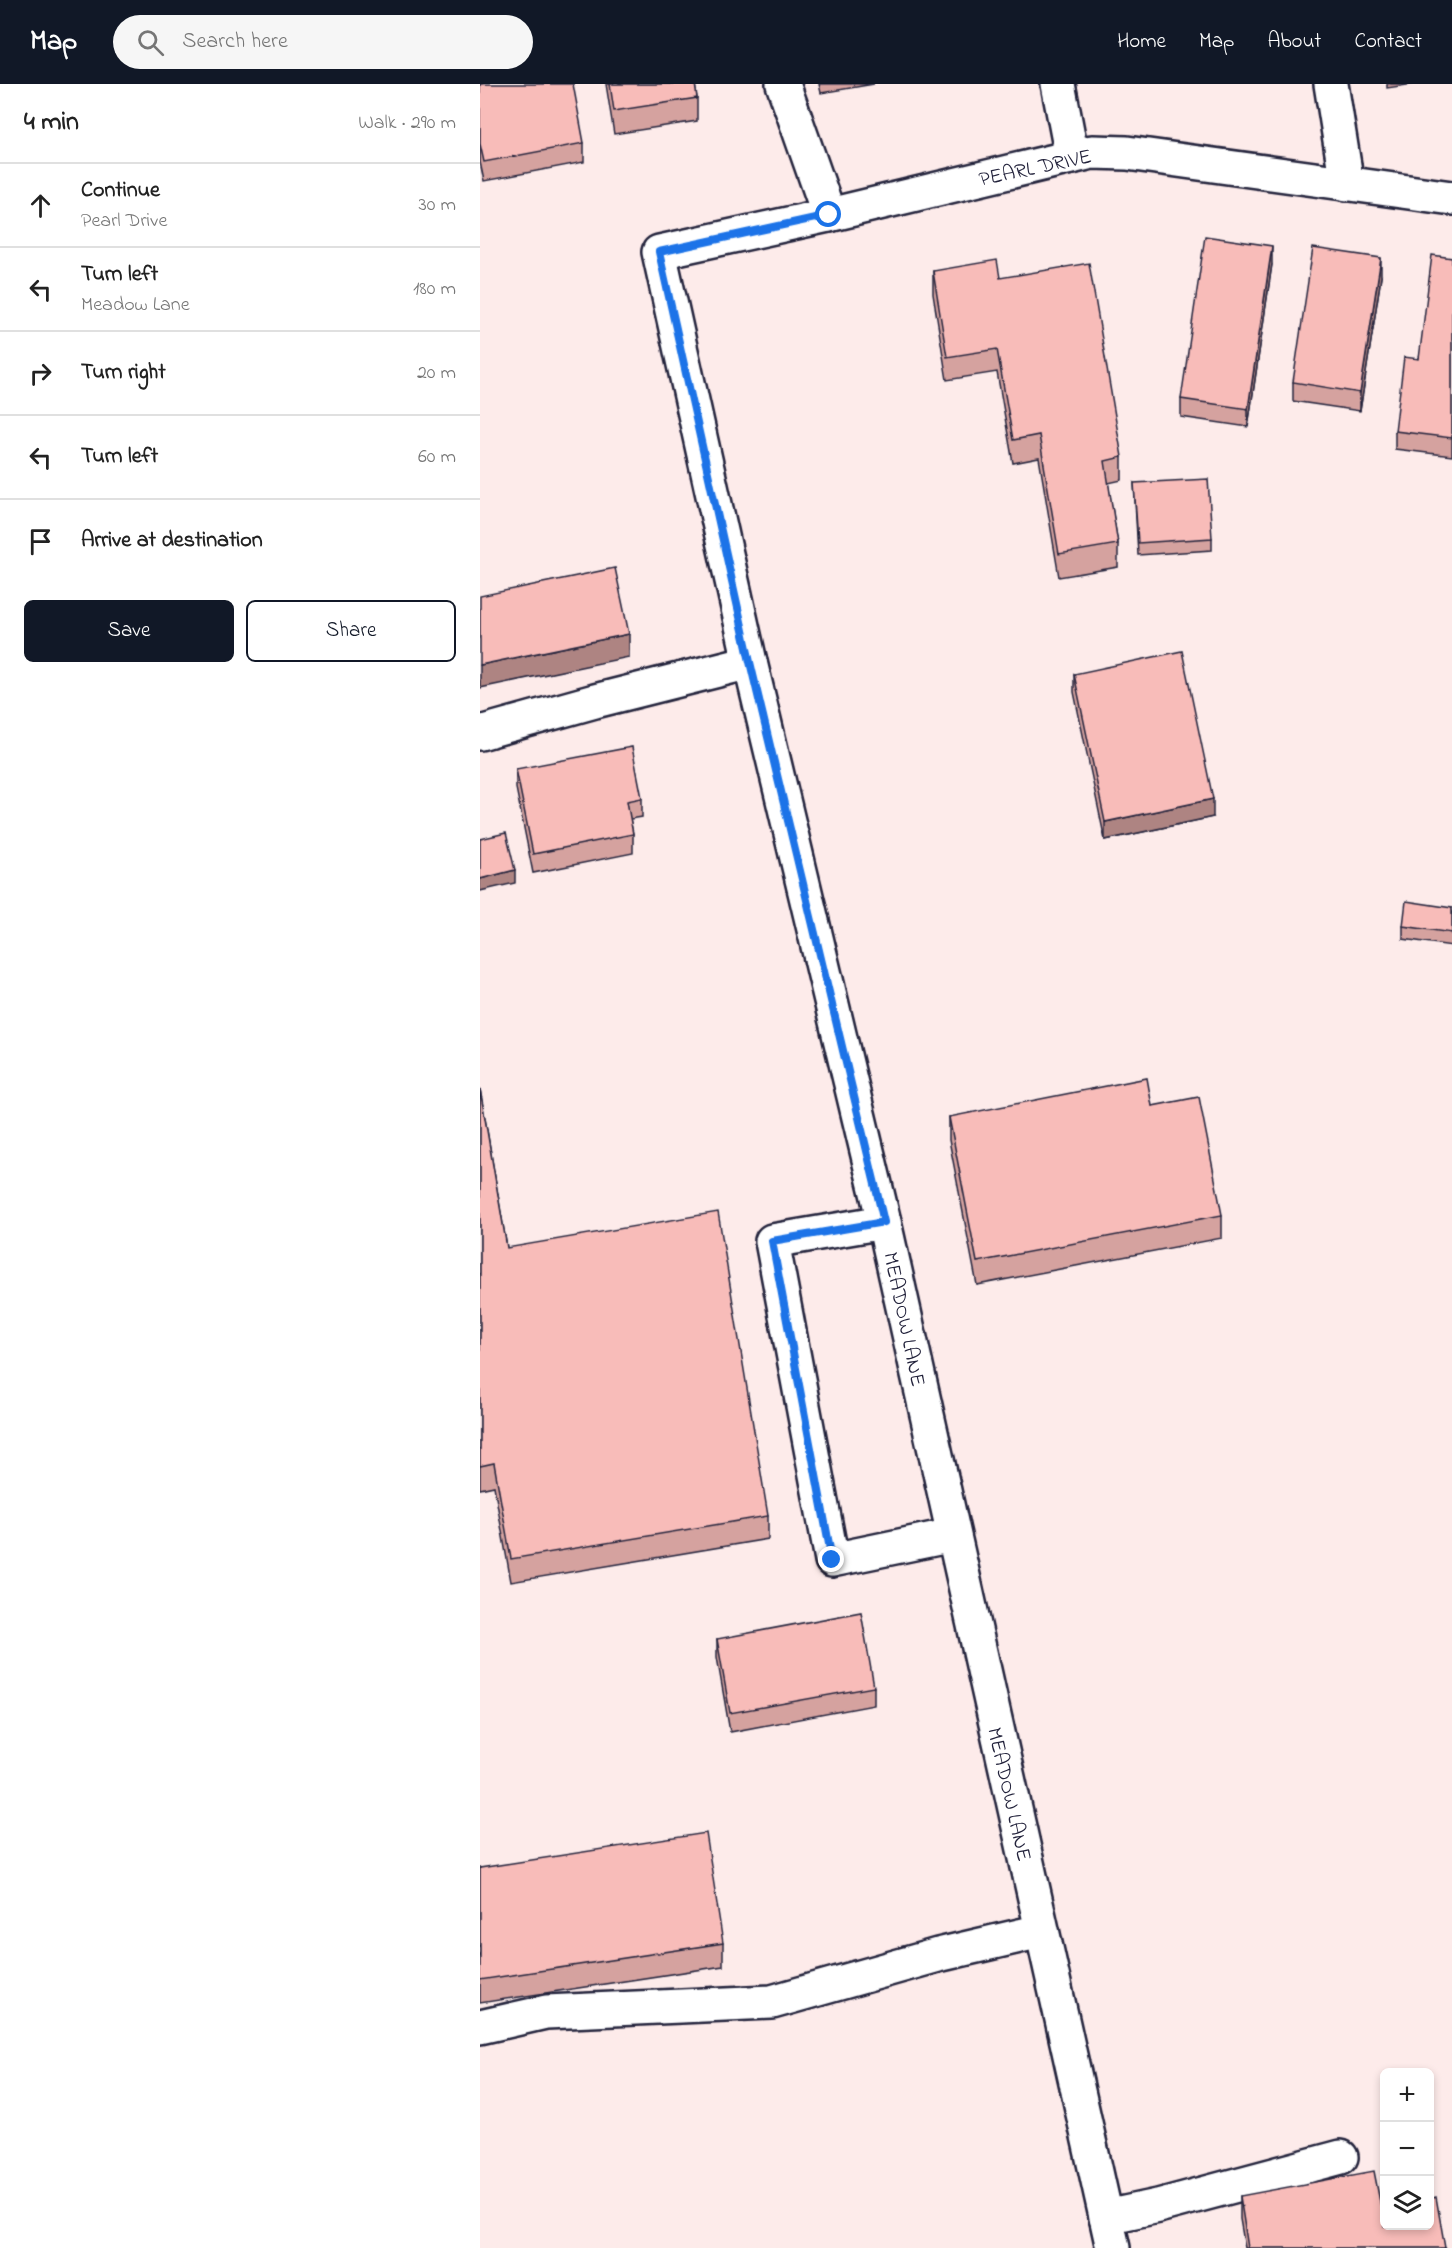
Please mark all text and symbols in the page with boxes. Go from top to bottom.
search box [113,15,533,69]
text: Map [30,22,77,63]
icon: search [134,26,167,59]
text: Search here [182,26,288,58]
text: Home [1117,27,1166,57]
text: Map [1199,27,1234,57]
text: About [1267,27,1321,57]
text: Contact [1354,27,1422,57]
text: 4 min [24,104,79,142]
text: Walk · 290 m [358,109,456,138]
street label: PEARL DRIVE [976,142,1095,196]
text: Continue [81,175,160,207]
icon: ahead [24,189,57,222]
text: 30 m [419,191,456,220]
route start [815,201,841,227]
text: Pearl Drive [81,207,167,236]
text: Turn left [81,259,158,291]
icon: left [24,273,57,306]
text: 180 m [413,275,456,304]
text: Meadow Lane [81,291,190,320]
icon: right [24,357,57,390]
text: Turn right [81,357,166,389]
text: 20 m [417,359,456,388]
icon: left [24,441,57,474]
text: Turn left [81,441,158,473]
text: 60 m [418,443,456,472]
icon: arrive [24,525,57,558]
text: Arrive at destination [81,525,263,557]
button: Save [24,600,234,662]
button: Share [246,600,456,662]
street label: MEADOW LANE [874,1249,932,1389]
route end [818,1546,844,1572]
street label: MEADOW LANE [978,1724,1038,1864]
map controls [1380,2068,1434,2230]
button: + [1380,2068,1434,2122]
button: − [1380,2122,1434,2176]
button: layers [1380,2176,1434,2230]

